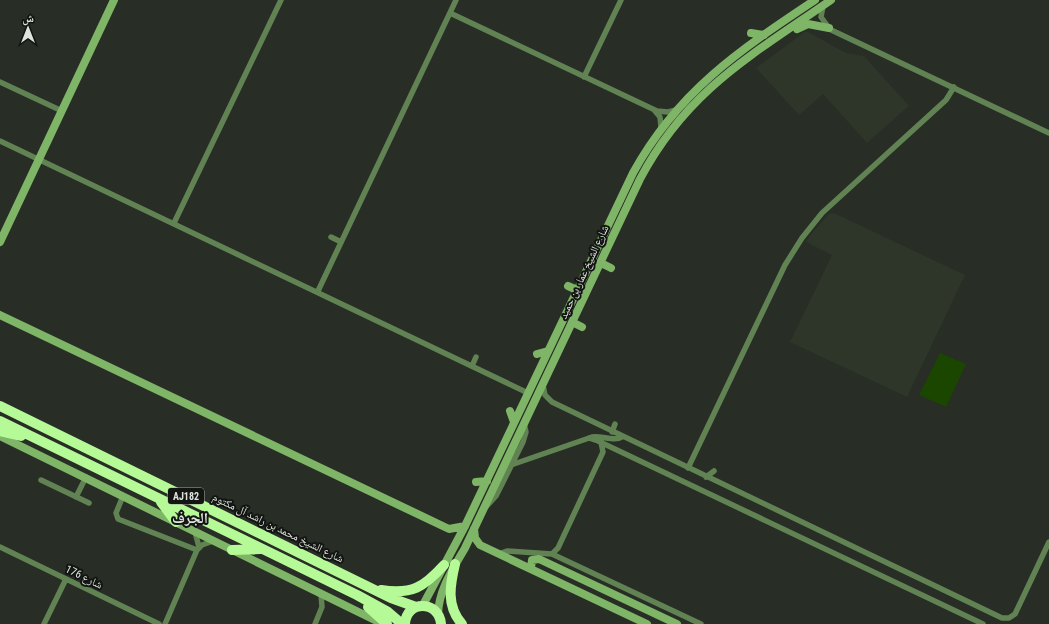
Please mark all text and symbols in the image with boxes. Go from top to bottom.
north arrow [8,8,48,48]
text: ش [22,12,34,26]
street label: شارع الشيخ عمار بن حميد [557,223,611,321]
road number: AJ182 [168,488,204,504]
street label: شارع الشيخ محمد بن راشد آل مكتوم [210,491,346,565]
district label: الجرف [172,509,208,527]
street label: شارع 176 [63,562,105,592]

